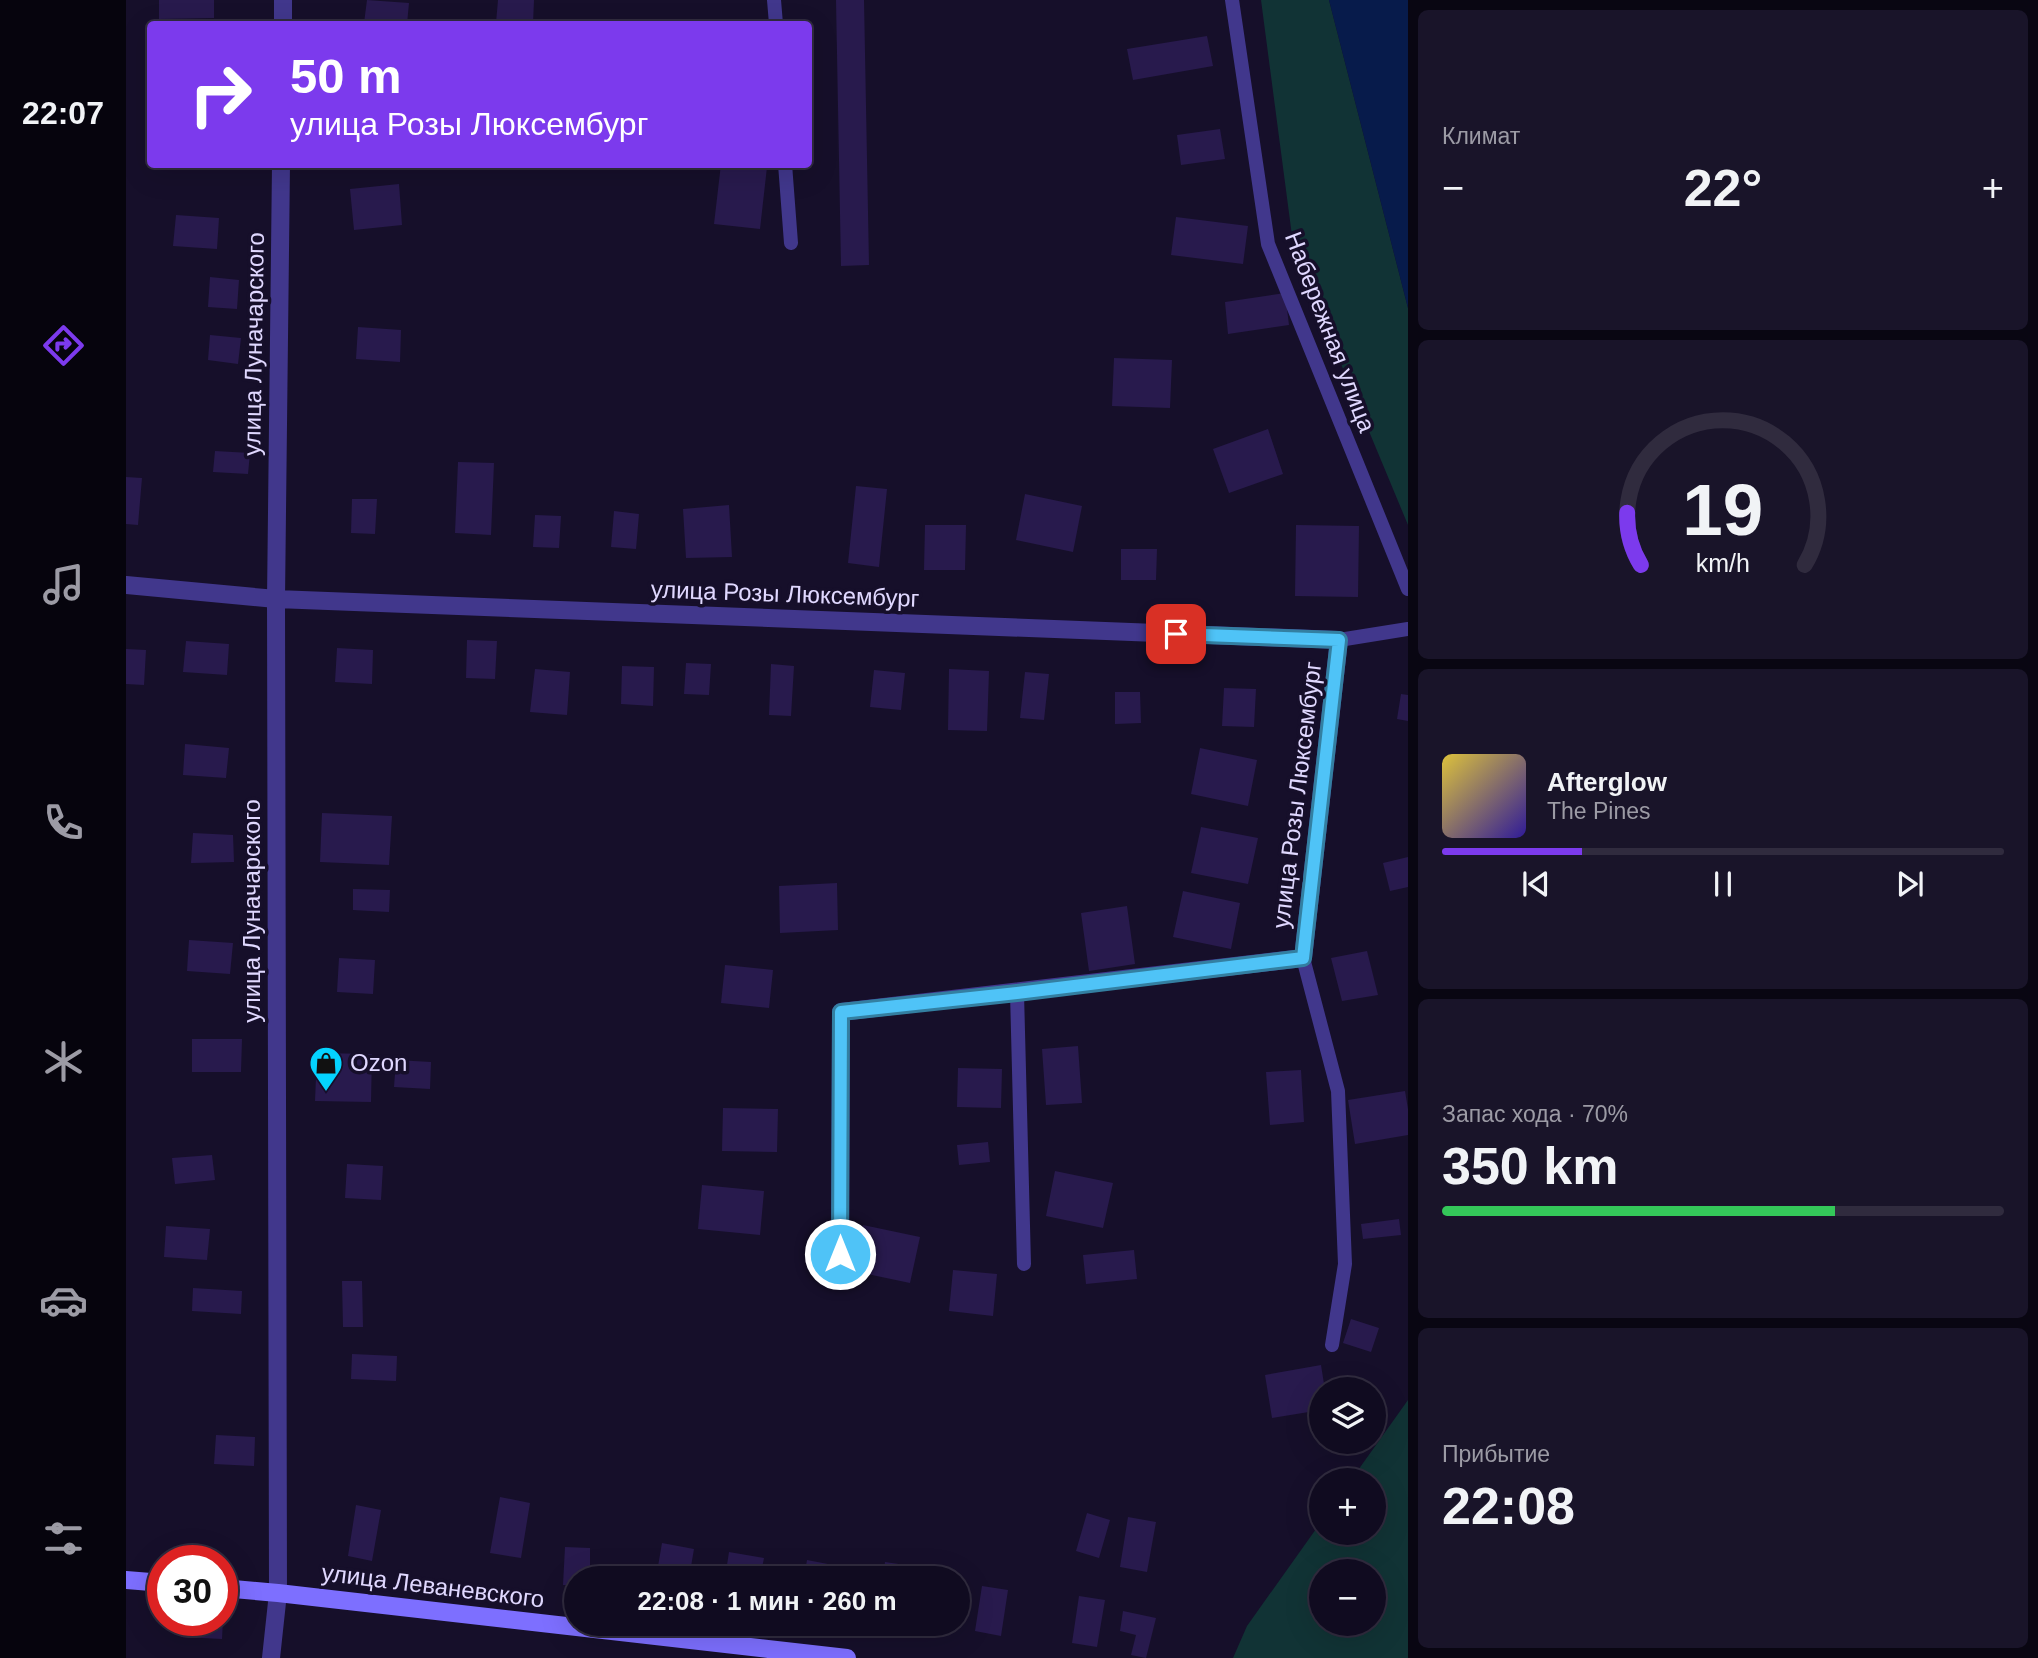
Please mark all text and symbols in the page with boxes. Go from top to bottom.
icon: right [175,49,266,140]
text: 50 m [290,49,402,103]
text: 22:07 [22,95,104,131]
text: улица Розы Люксембург [290,106,648,142]
text: Климат [1442,123,1520,149]
text: 22° [1684,159,1762,217]
text: − [1442,167,1464,209]
text: + [1982,167,2004,209]
street label: Набережная улица [1280,228,1381,436]
street label: улица Луначарского [238,232,269,456]
icon: directions [39,321,88,370]
text: 19 [1683,470,1763,551]
text: km/h [1696,549,1750,577]
icon: music [39,560,88,609]
street label: улица Розы Люксембург [650,575,920,612]
pin [1146,604,1206,664]
icon: arrive [1157,615,1195,653]
street label: улица Розы Люксембург [1267,660,1326,930]
text: Afterglow [1547,767,1667,797]
icon: phone [39,798,88,847]
text: The Pines [1547,798,1651,824]
street label: улица Луначарского [238,799,265,1023]
icon: previous [1517,865,1555,903]
icon: pause [1704,865,1742,903]
icon: next [1891,865,1929,903]
icon: climate [39,1037,88,1086]
shop icon: Ozon [307,1044,345,1093]
place label: Ozon [350,1049,407,1076]
text: Запас хода · 70% [1442,1101,1628,1127]
text: 350 km [1442,1137,1618,1195]
position arrow [803,1217,877,1291]
icon: car [39,1276,88,1325]
map controls [1309,1377,1386,1636]
button: layers [1309,1377,1386,1454]
text: Прибытие [1442,1441,1550,1467]
button: + [1309,1468,1386,1545]
text: 22:08 [1442,1477,1575,1535]
icon: filters [39,1514,88,1563]
speed limit sign: 30 [147,1545,238,1636]
street label: улица Леваневского [320,1558,546,1613]
button: − [1309,1559,1386,1636]
text: 22:08 · 1 мин · 260 m [637,1586,897,1616]

